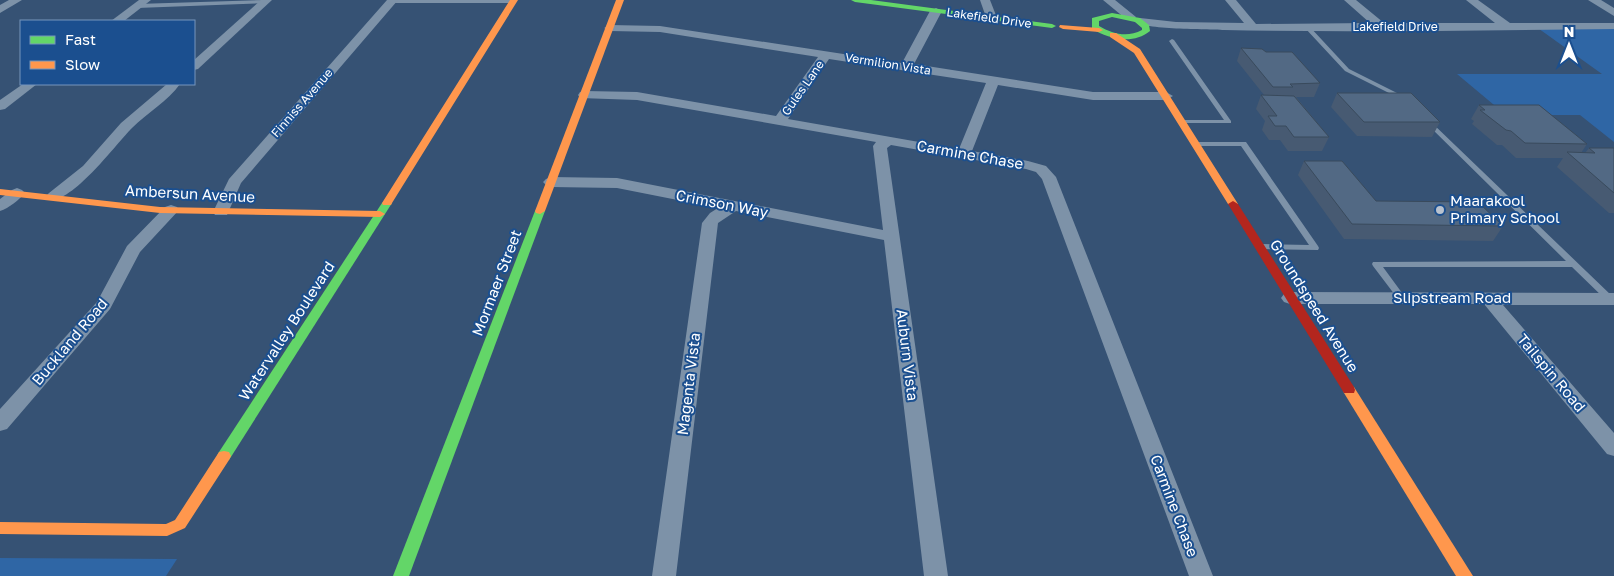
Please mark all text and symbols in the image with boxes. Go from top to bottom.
street label: Lakefield Drive [946,4,1032,31]
street label: Lakefield Drive [1352,19,1438,34]
legend [20,20,195,85]
north arrow [1544,20,1594,70]
text: N [1564,23,1574,40]
text: Fast [65,30,96,48]
street label: Vermilion Vista [844,49,932,78]
text: Slow [65,55,100,73]
street label: Gules Lane [778,57,827,118]
street label: Finniss Avenue [268,65,336,140]
street label: Carmine Chase [915,136,1025,172]
street label: Ambersun Avenue [125,181,256,205]
street label: Crimson Way [675,185,770,221]
place label: Maarakool Primary School [1450,191,1560,226]
marker: Maarakool Primary School [1434,204,1446,216]
street label: Mormaer Street [468,227,525,338]
street label: Groundspeed Avenue [1267,236,1363,375]
street label: Watervalley Boulevard [234,258,338,403]
street label: Slipstream Road [1393,288,1511,306]
street label: Buckland Road [28,294,111,389]
street label: Auburn Vista [893,308,923,402]
street label: Tailspin Road [1514,330,1590,415]
street label: Magenta Vista [673,332,703,436]
street label: Carmine Chase [1147,452,1203,560]

